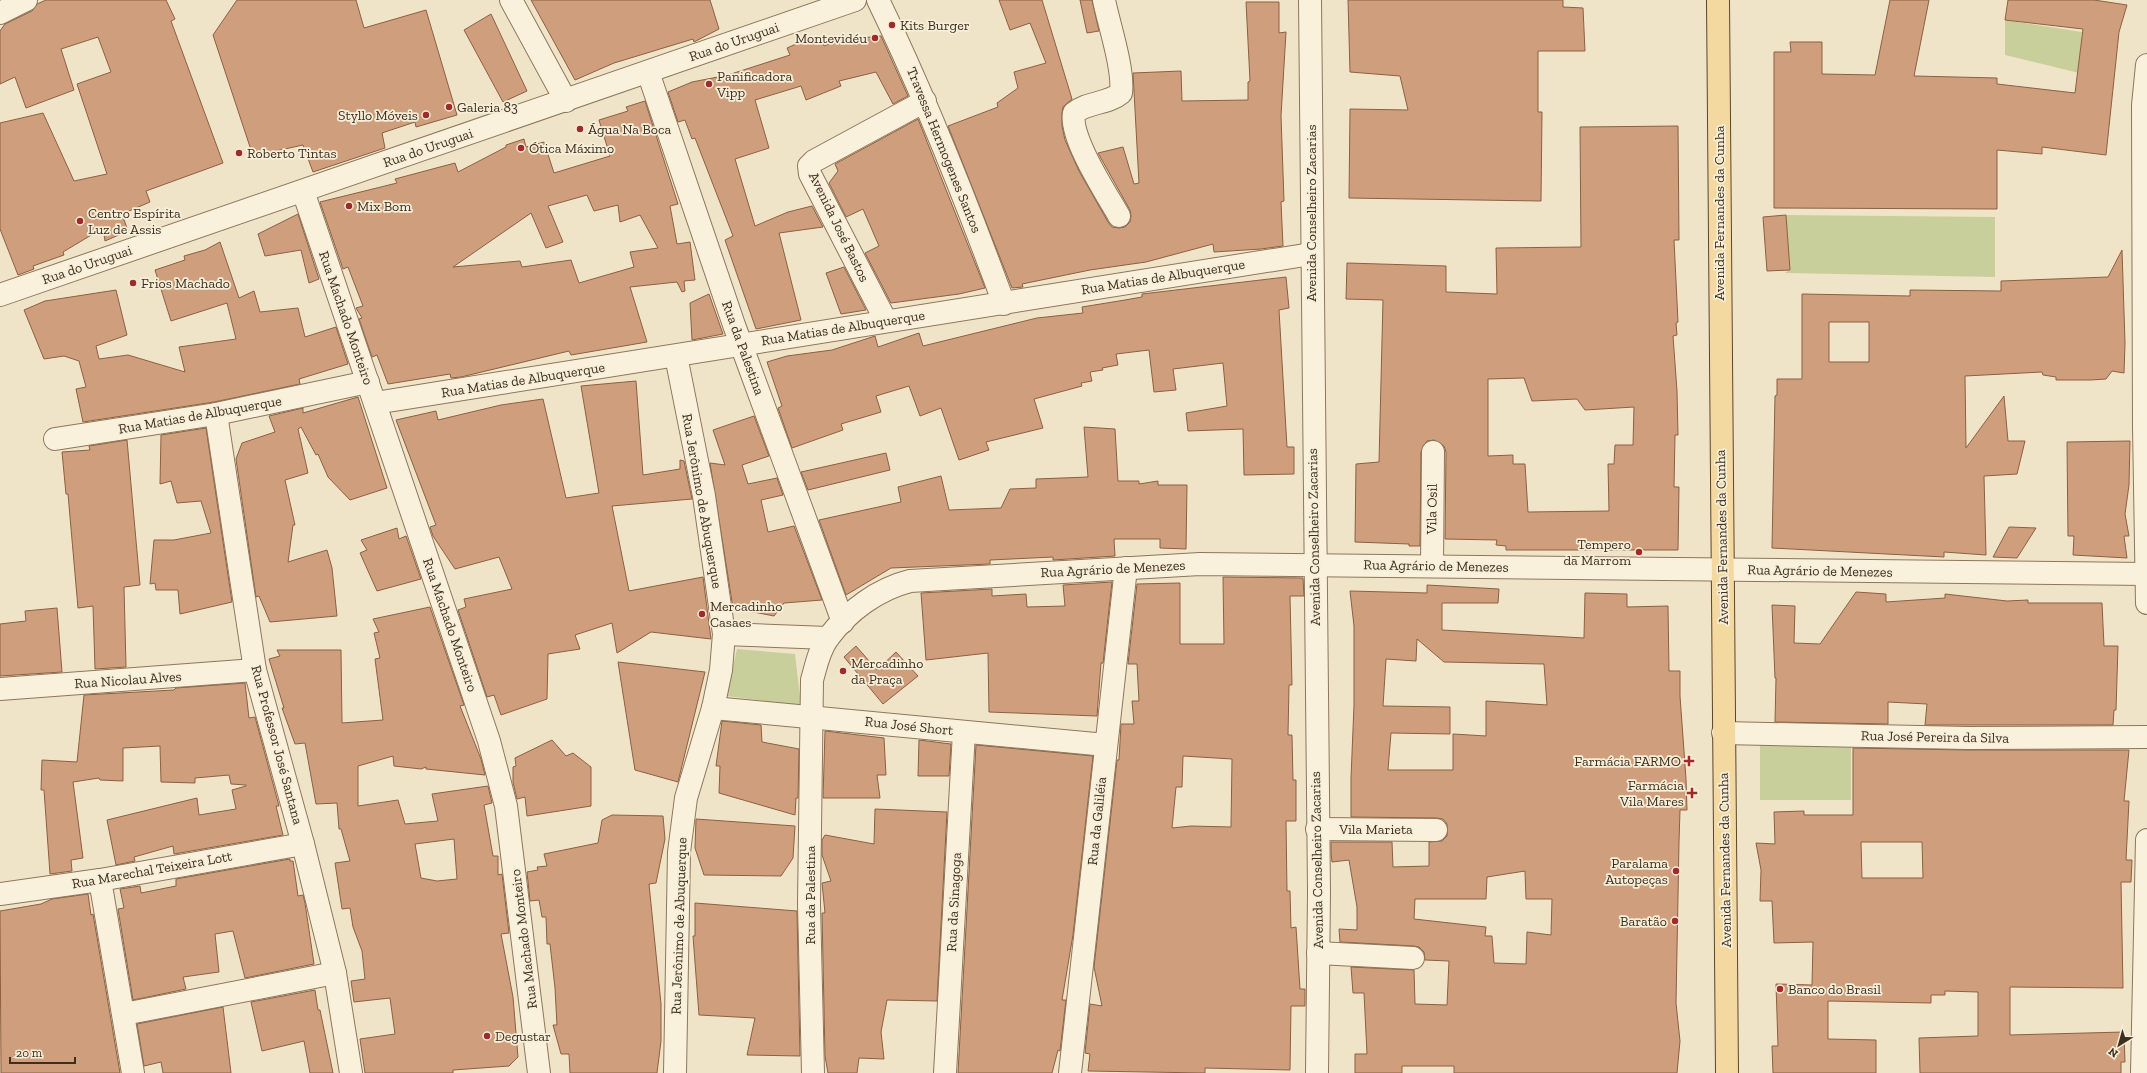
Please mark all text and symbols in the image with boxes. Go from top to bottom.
place label: Kits Burger [900,17,970,34]
street label: Rua do Uruguai [687,19,781,65]
marker: Kits Burger [887,20,897,30]
place label: Montevidéu [795,30,867,47]
marker: Montevidéu [870,33,880,43]
street label: Travessa Hermogenes Santos [903,65,985,235]
place label: Panificadora Vipp [716,68,793,101]
marker: Panificadora Vipp [704,79,714,89]
place label: Galeria 83 [457,99,518,116]
marker: Galeria 83 [444,102,454,112]
place label: Styllo Móveis [338,107,418,124]
marker: Styllo Móveis [421,110,431,120]
place label: Água Na Boca [588,121,671,138]
marker: Água Na Boca [575,124,585,134]
street label: Avenida Conselheiro Zacarias [1303,124,1320,302]
street label: Rua do Uruguai [381,125,475,171]
street label: Avenida Fernandes da Cunha [1711,125,1728,301]
place label: Ótica Máximo [529,140,614,157]
marker: Ótica Máximo [516,143,526,153]
place label: Roberto Tintas [247,145,337,162]
marker: Roberto Tintas [234,148,244,158]
street label: Avenida José Bastos [805,169,873,285]
place label: Mix Bom [357,198,411,215]
marker: Mix Bom [344,201,354,211]
place label: Centro Espírita Luz de Assis [88,205,181,238]
marker: Centro Espírita Luz de Assis [75,216,85,226]
street label: Rua do Uruguai [40,242,134,288]
street label: Rua Machado Monteiro [315,249,377,387]
street label: Rua Matias de Albuquerque [1080,256,1246,298]
place label: Frios Machado [141,275,230,292]
marker: Frios Machado [128,278,138,288]
street label: Rua da Palestina [718,299,768,398]
street label: Rua Matias de Albuquerque [760,307,926,349]
street label: Rua Matias de Albuquerque [440,359,606,401]
street label: Rua Matias de Albuquerque [117,392,283,438]
street label: Rua Jerônimo de Abuquerque [678,412,726,590]
street label: Avenida Conselheiro Zacarias [1304,448,1324,626]
street label: Avenida Fernandes da Cunha [1712,449,1732,625]
street label: Vila Osil [1423,483,1441,535]
place label: Tempero da Marrom [1563,536,1631,569]
marker: Tempero da Marrom [1634,547,1644,557]
street label: Rua Machado Monteiro [419,556,481,694]
street label: Rua Agrário de Menezes [1363,556,1509,576]
street label: Rua Agrário de Menezes [1040,557,1186,581]
street label: Rua Agrário de Menezes [1747,561,1893,581]
place label: Mercadinho Casaes [710,598,782,631]
marker: Mercadinho Casaes [697,609,707,619]
place label: Mercadinho da Praça [851,655,923,688]
street label: Rua Professor José Santana [247,663,307,827]
marker: Mercadinho da Praça [838,666,848,676]
street label: Rua Nicolau Alves [74,668,182,692]
street label: Rua José Short [864,713,955,739]
street label: Rua José Pereira da Silva [1861,727,2009,747]
place label: Farmácia FARMO [1574,753,1681,770]
marker: Farmácia FARMO [1684,756,1694,766]
street label: Avenida Conselheiro Zacarias [1307,771,1327,949]
street label: Avenida Fernandes da Cunha [1715,772,1735,948]
street label: Rua da Galiléia [1084,776,1110,866]
place label: Farmácia Vila Mares [1619,777,1684,810]
marker: Farmácia Vila Mares [1687,788,1697,798]
street label: Vila Marieta [1338,821,1413,838]
street label: Rua Jerônimo de Abuquerque [667,837,691,1015]
street label: Rua da Palestina [802,845,819,945]
street label: Rua Marechal Teixeira Lott [71,847,234,892]
street label: Rua da Sinagoga [943,852,965,952]
place label: Paralama Autopeças [1605,855,1668,888]
marker: Paralama Autopeças [1671,866,1681,876]
street label: Rua Machado Monteiro [507,868,541,1010]
place label: Baratão [1620,913,1667,930]
marker: Baratão [1670,916,1680,926]
place label: Banco do Brasil [1788,981,1881,998]
marker: Banco do Brasil [1775,984,1785,994]
north arrow [2099,1025,2139,1065]
place label: Degustar [495,1028,551,1045]
marker: Degustar [482,1031,492,1041]
scale bar [10,1039,75,1065]
text: N [2106,1044,2121,1060]
text: 20 m [16,1046,43,1060]

